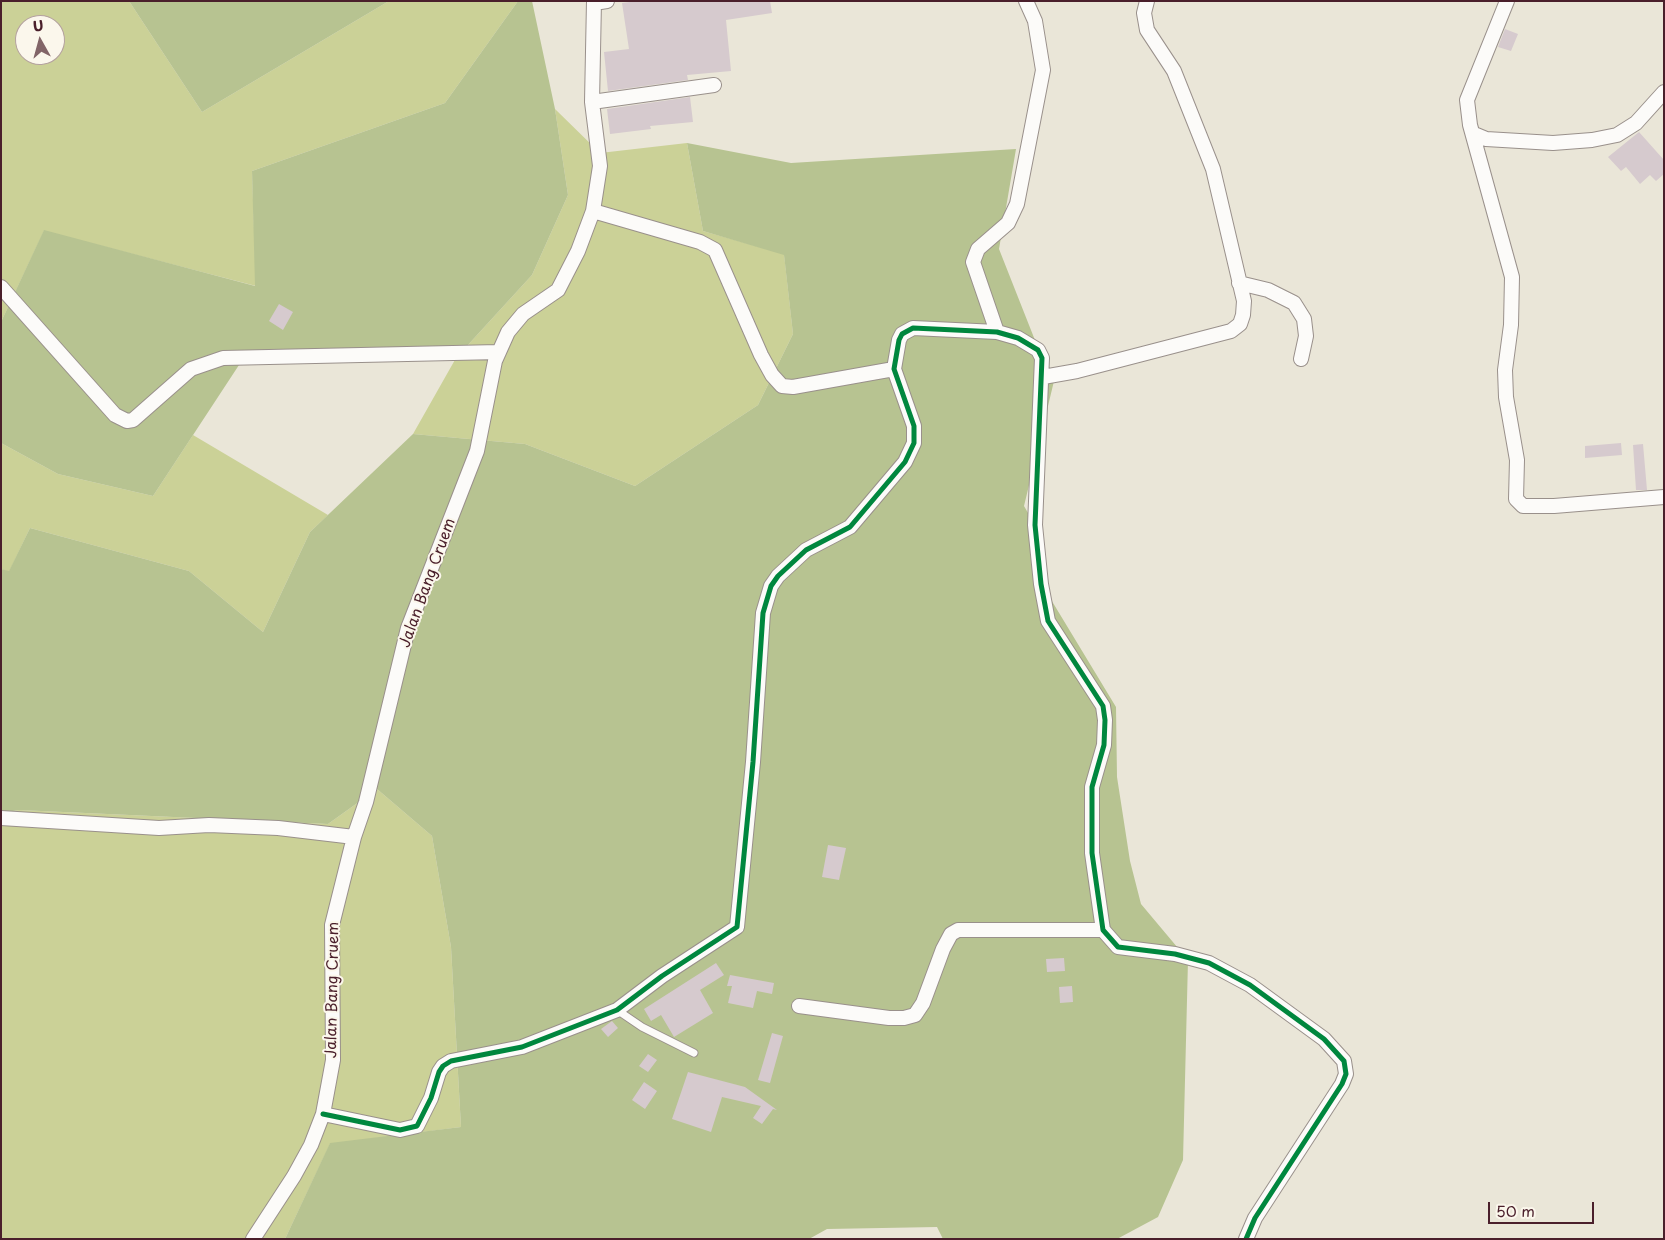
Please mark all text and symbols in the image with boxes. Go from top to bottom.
north arrow [15,15,65,65]
text: U [32,15,45,37]
street label: Jalan Bang Cruem [396,516,460,650]
street label: Jalan Bang Cruem [323,922,343,1058]
scale bar [1490,1192,1596,1224]
text: 50 m [1496,1199,1535,1222]

